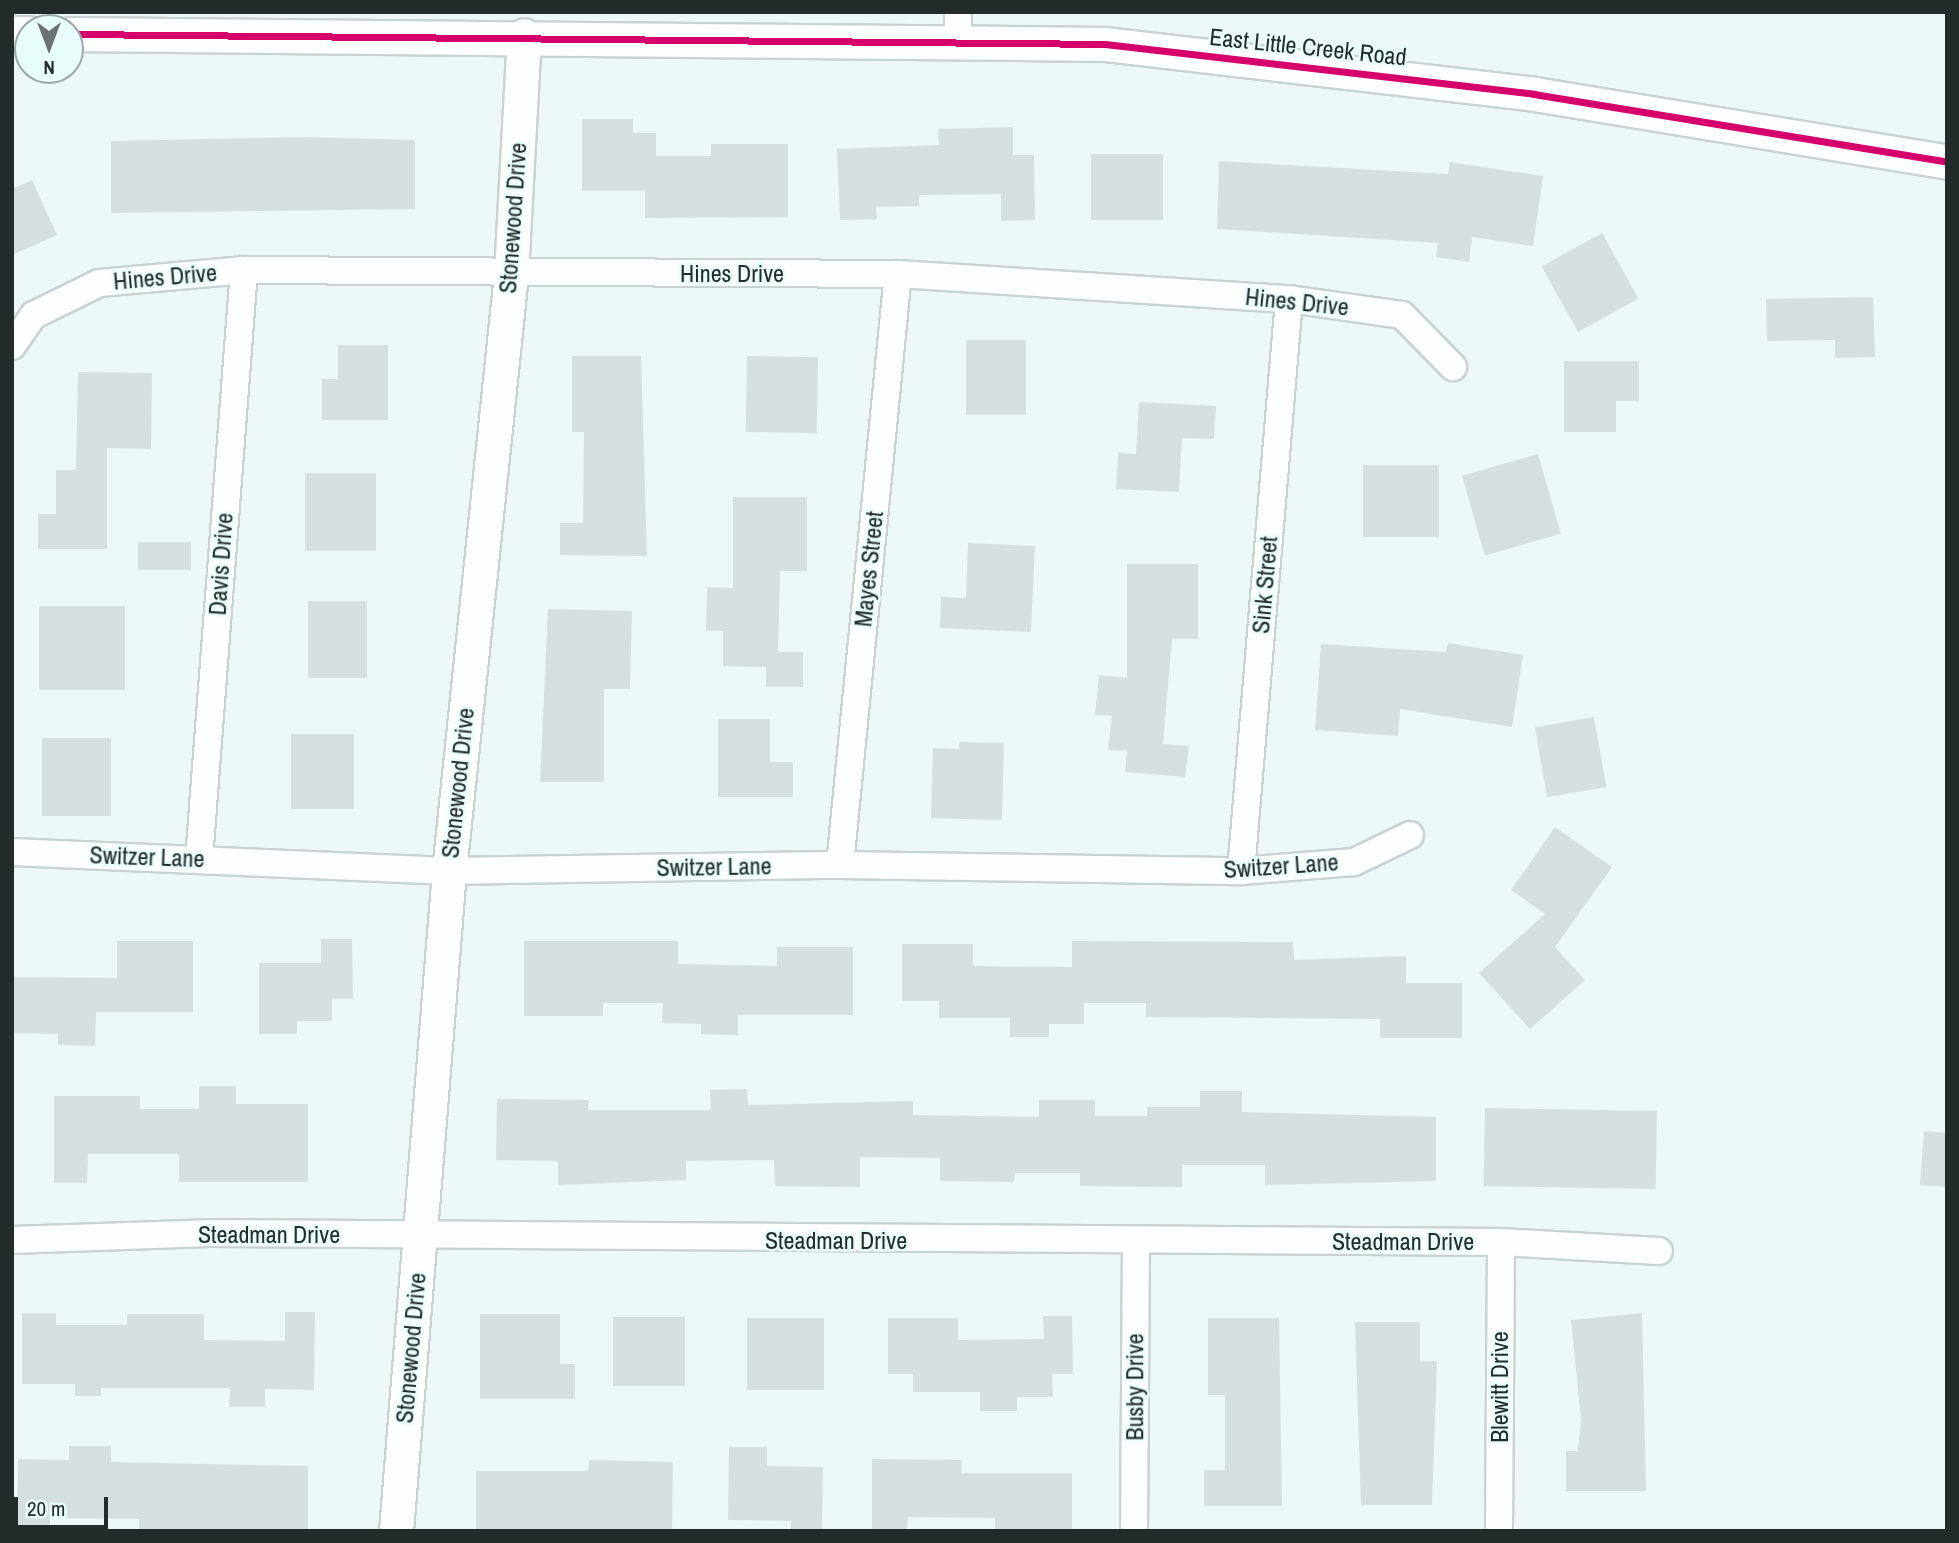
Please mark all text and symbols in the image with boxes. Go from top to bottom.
north arrow [14,14,84,84]
street label: East Little Creek Road [1208,22,1408,72]
text: N [43,55,55,81]
street label: Stonewood Drive [493,142,533,294]
street label: Hines Drive [112,258,218,296]
street label: Hines Drive [680,260,784,288]
street label: Hines Drive [1244,282,1350,322]
street label: Mayes Street [849,510,889,628]
street label: Davis Drive [203,512,239,616]
street label: Sink Street [1246,535,1284,635]
street label: Stonewood Drive [436,706,480,860]
street label: Switzer Lane [89,841,205,873]
street label: Switzer Lane [1223,848,1339,884]
street label: Switzer Lane [656,852,772,882]
street label: Steadman Drive [198,1221,340,1249]
street label: Steadman Drive [765,1227,907,1255]
street label: Steadman Drive [1332,1228,1474,1256]
street label: Stonewood Drive [390,1272,432,1424]
street label: Blewitt Drive [1486,1331,1514,1443]
street label: Busby Drive [1121,1333,1149,1441]
scale bar [18,1484,112,1528]
text: 20 m [27,1494,65,1523]

